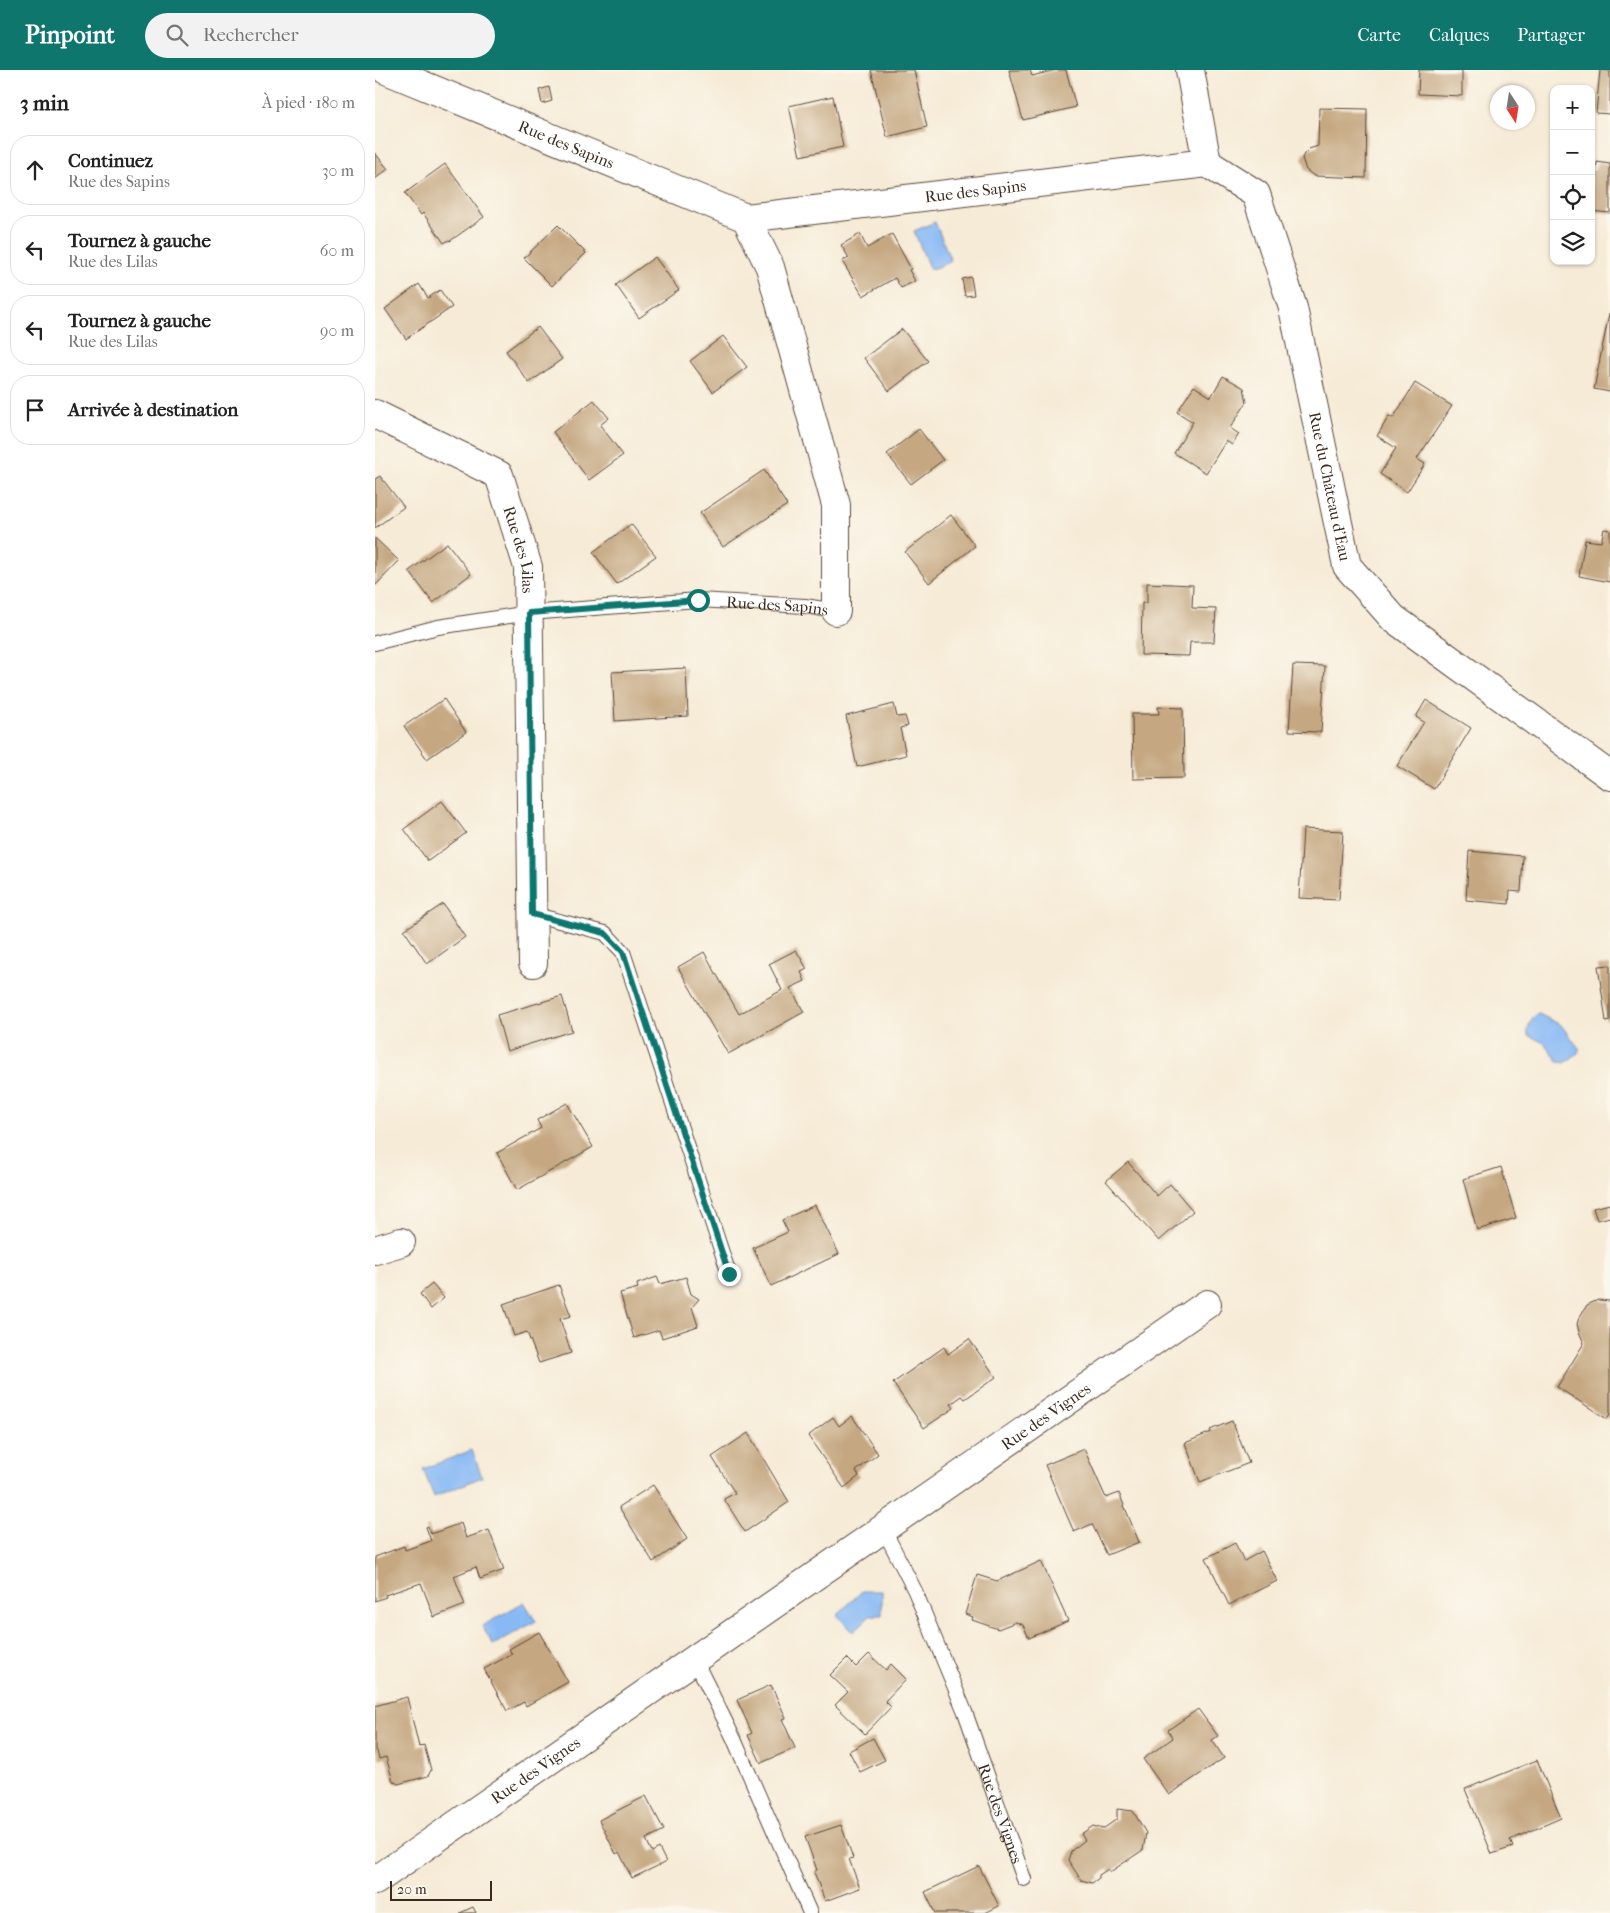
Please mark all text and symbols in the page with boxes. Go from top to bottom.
search box [145,13,495,58]
text: Pinpoint [25,21,115,49]
icon: search [163,21,191,49]
text: Rechercher [203,24,299,46]
text: Carte [1358,25,1401,46]
text: Calques [1429,25,1489,46]
text: Partager [1517,25,1585,46]
north arrow [1490,85,1535,130]
map controls [1550,85,1595,265]
button: + [1550,85,1595,130]
text: 3 min [20,91,69,115]
text: À pied · 180 m [262,93,355,112]
street label: Rue des Sapins [515,116,617,173]
button: − [1550,130,1595,175]
text: Continuez [68,150,153,172]
icon: ahead [21,156,49,184]
text: 30 m [322,161,354,180]
text: Rue des Sapins [68,172,170,191]
button: locate [1550,175,1595,220]
street label: Rue des Sapins [924,176,1027,207]
button: layers [1550,220,1595,265]
text: Tournez à gauche [68,230,211,252]
icon: left [21,236,49,264]
text: 60 m [320,241,354,260]
text: Rue des Lilas [68,252,158,271]
text: Tournez à gauche [68,310,211,332]
icon: left [21,316,49,344]
text: 90 m [320,321,354,340]
text: Rue des Lilas [68,332,158,351]
icon: arrive [21,396,49,424]
text: Arrivée à destination [68,399,238,421]
street label: Rue du Château d'Eau [1305,410,1355,563]
street label: Rue des Lilas [499,504,538,593]
route start [687,589,710,612]
street label: Rue des Sapins [726,593,829,620]
route end [718,1263,741,1286]
street label: Rue des Vignes [997,1379,1094,1454]
street label: Rue des Vignes [487,1733,584,1808]
street label: Rue des Vignes [974,1761,1027,1866]
scale bar [390,1878,493,1901]
text: 20 m [397,1881,427,1898]

